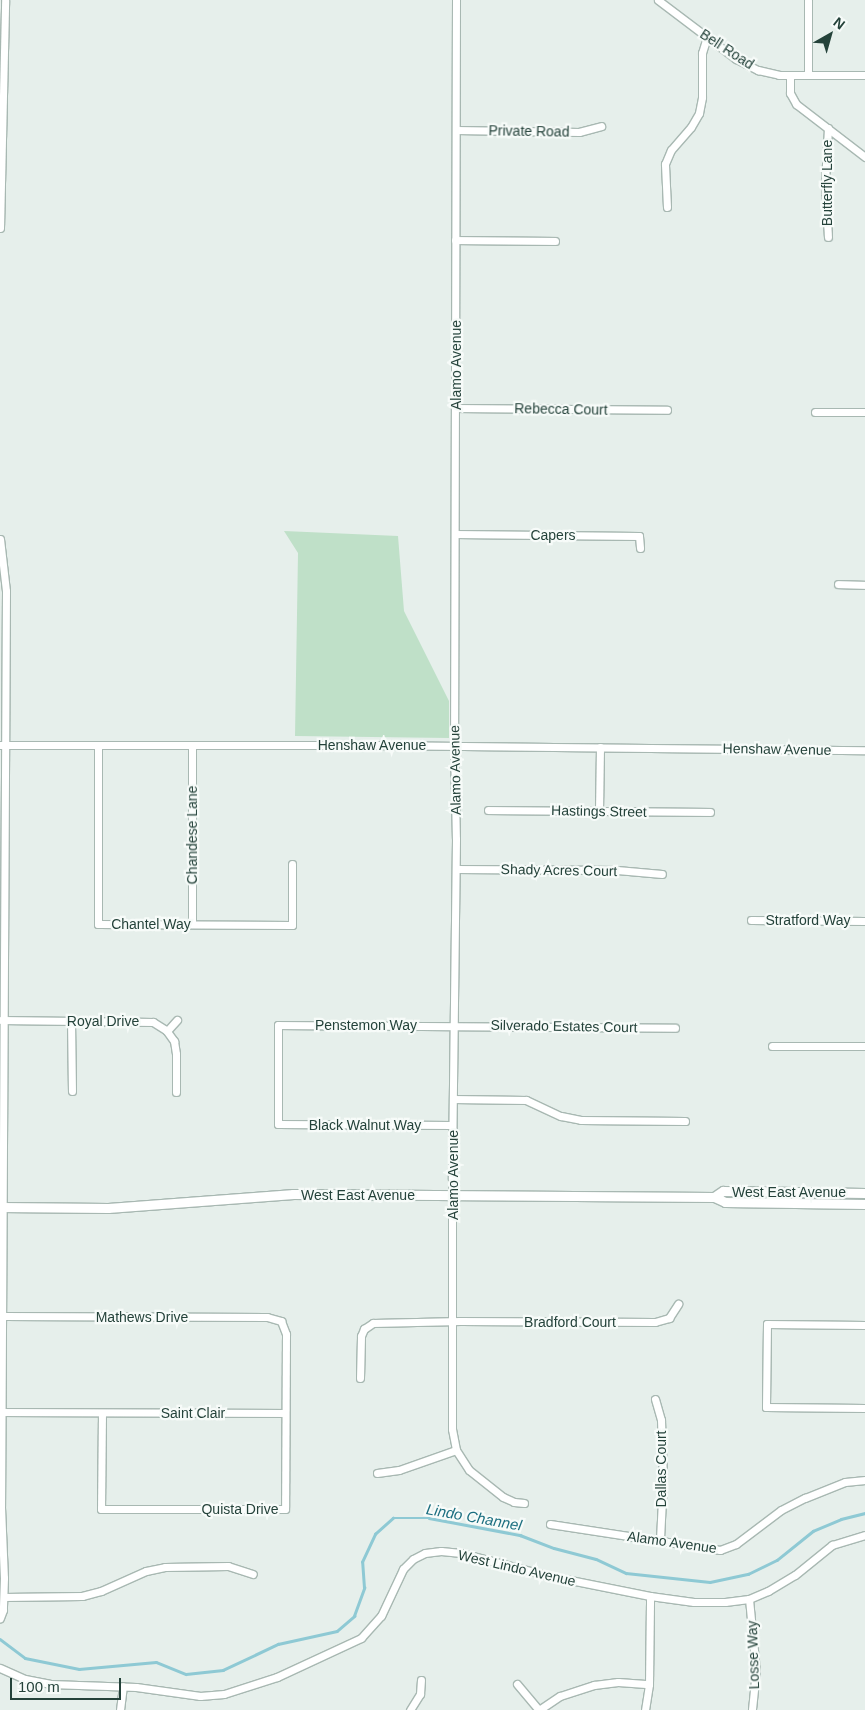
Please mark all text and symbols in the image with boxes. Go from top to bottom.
north arrow [805,10,855,60]
text: N [830,14,848,33]
street label: Bell Road [697,25,757,73]
street label: Private Road [488,122,570,140]
street label: Butterfly Lane [819,140,835,226]
street label: Alamo Avenue [448,320,464,410]
street label: Rebecca Court [514,400,608,418]
street label: Capers [530,527,576,543]
street label: Alamo Avenue [446,724,464,816]
street label: Henshaw Avenue [317,737,427,753]
street label: Henshaw Avenue [722,740,832,758]
street label: Chandese Lane [184,786,200,884]
street label: Hastings Street [551,802,647,820]
street label: Shady Acres Court [500,861,618,879]
street label: Stratford Way [765,912,851,928]
street label: Chantel Way [111,916,191,932]
street label: Royal Drive [67,1013,139,1029]
street label: Silverado Estates Court [490,1016,638,1036]
street label: Penstemon Way [315,1017,417,1033]
street label: Black Walnut Way [309,1117,421,1133]
street label: Alamo Avenue [445,1130,461,1220]
street label: West East Avenue [732,1184,846,1200]
street label: West East Avenue [301,1187,415,1203]
street label: Mathews Drive [96,1309,188,1325]
street label: Bradford Court [524,1314,616,1330]
street label: Saint Clair [161,1405,225,1421]
street label: Dallas Court [653,1430,669,1508]
water label: Lindo Channel [425,1500,523,1534]
street label: Quista Drive [201,1501,279,1517]
street label: Alamo Avenue [626,1527,718,1557]
street label: West Lindo Avenue [456,1546,578,1590]
street label: Losse Way [743,1620,763,1690]
scale bar [12,1668,124,1700]
text: 100 m [18,1678,60,1695]

